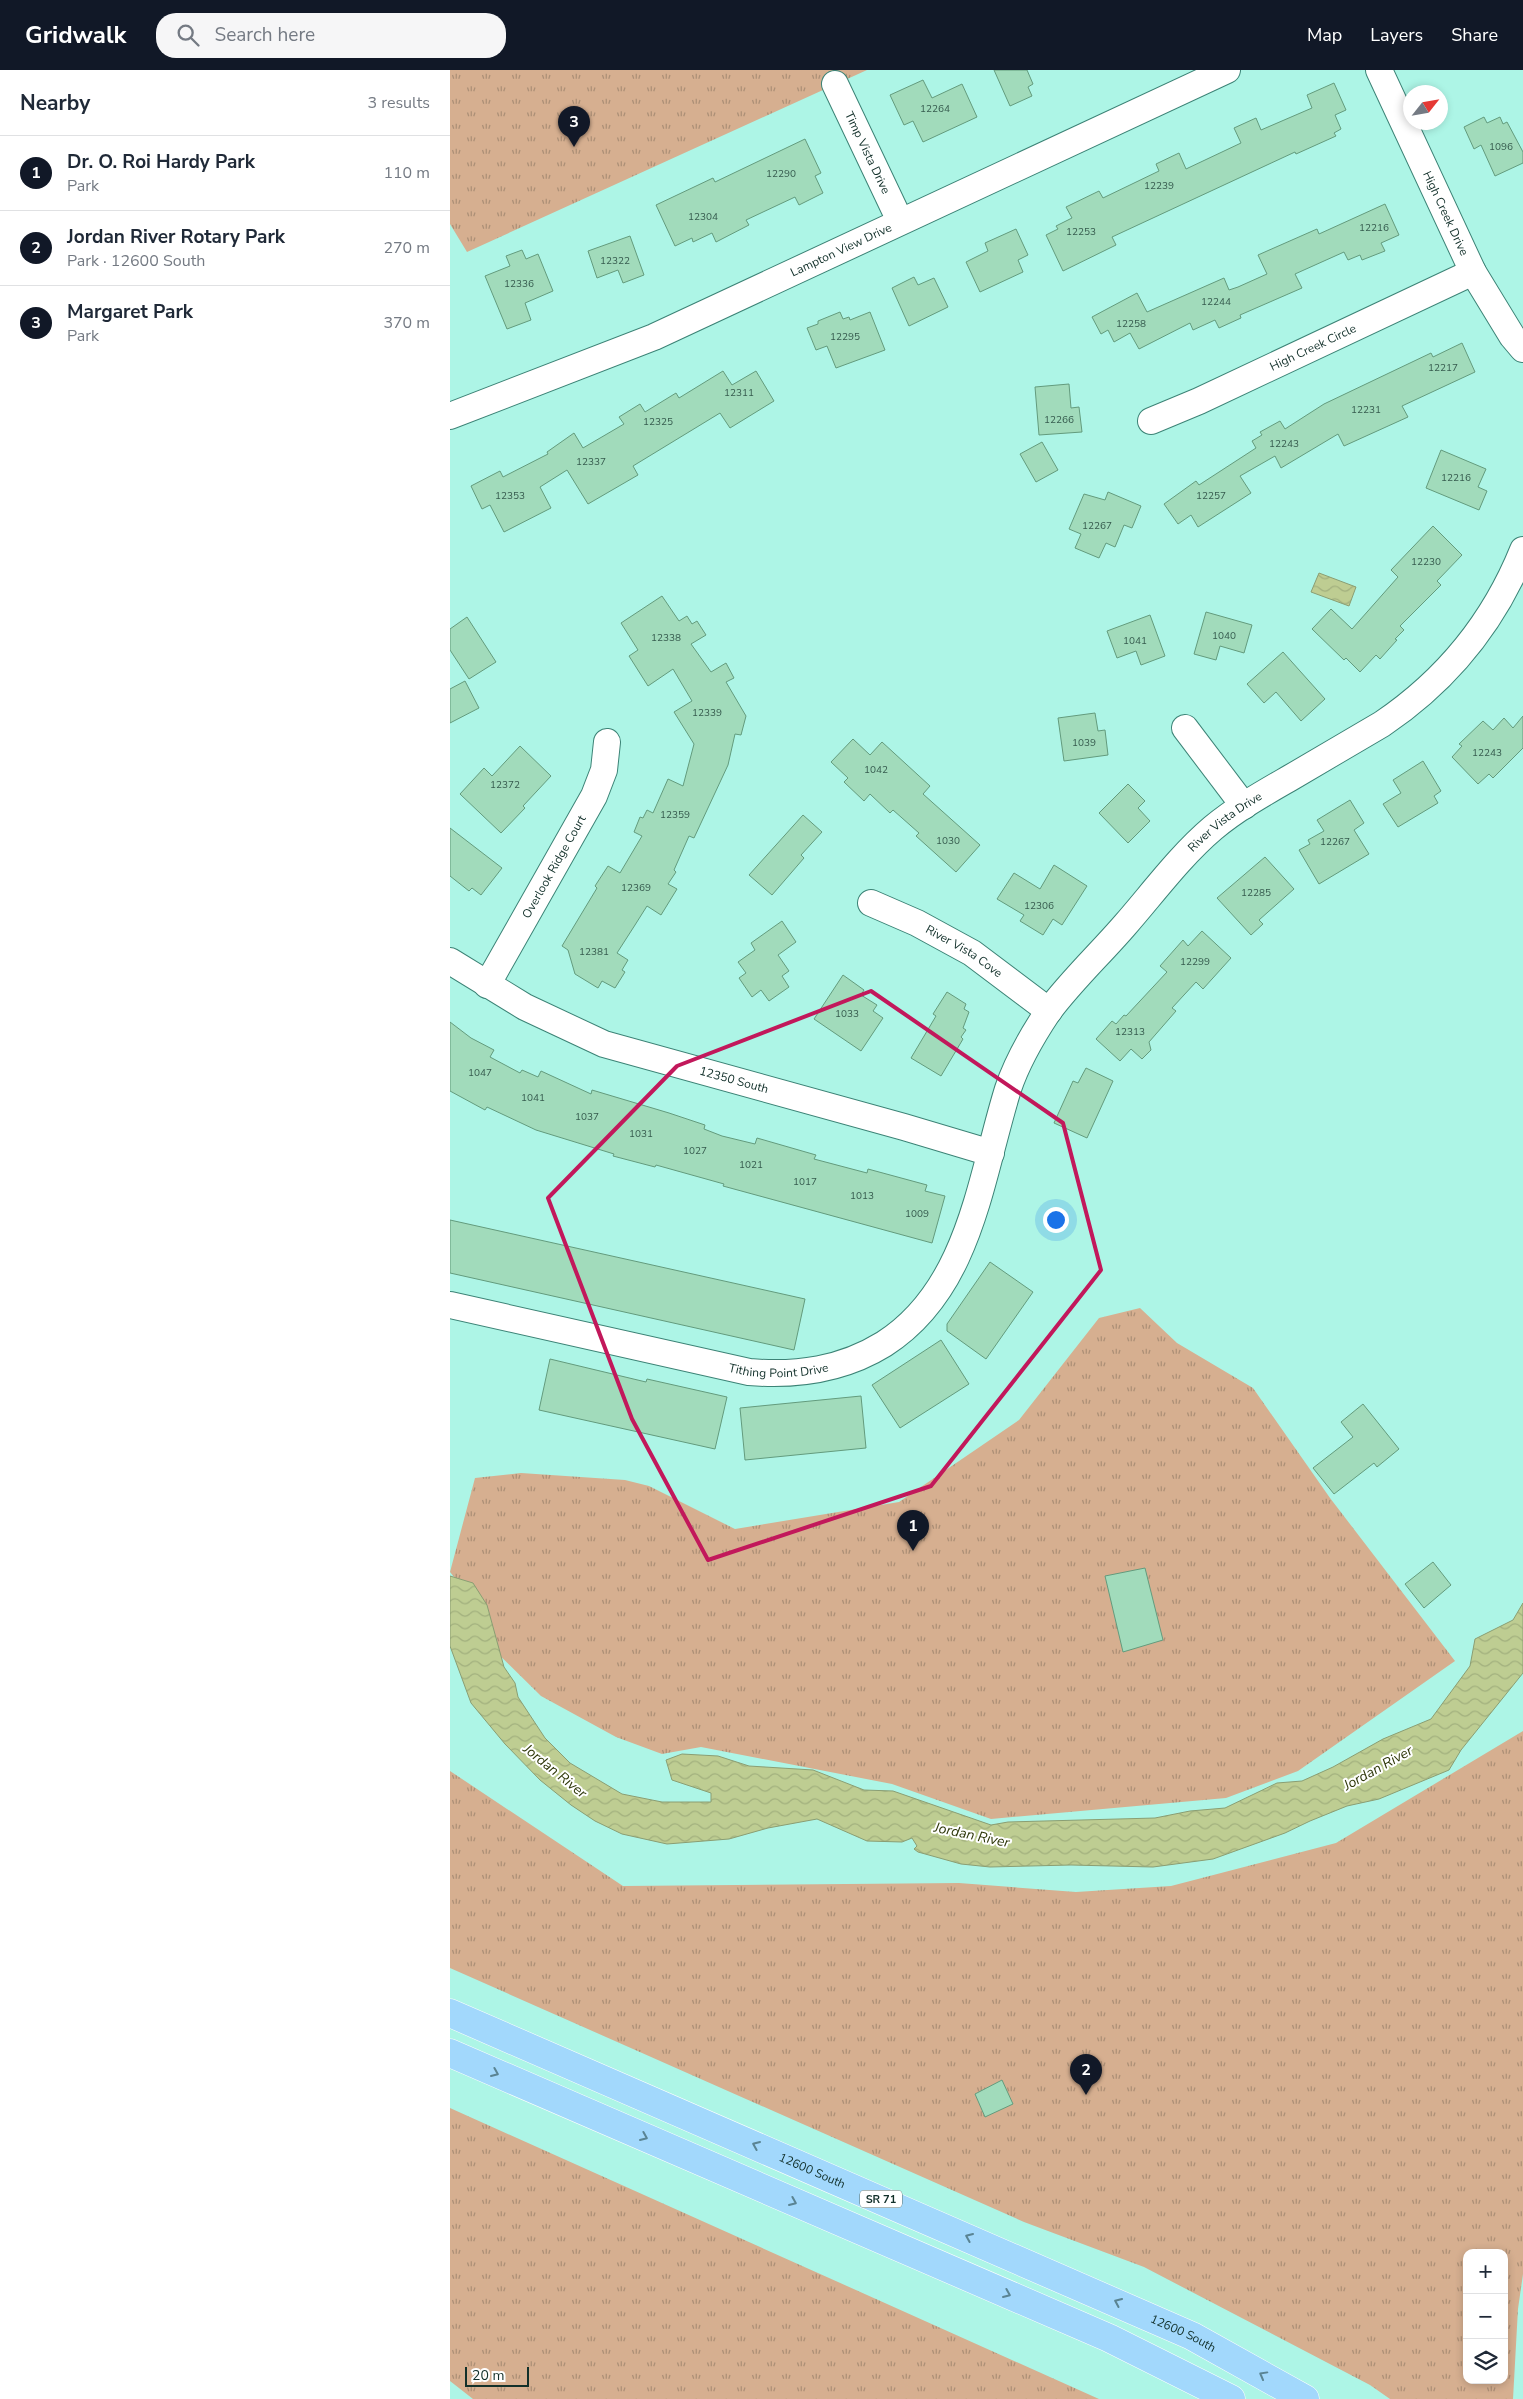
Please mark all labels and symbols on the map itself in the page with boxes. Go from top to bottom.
north arrow [1403,85,1448,130]
house number: 12264 [920,102,950,116]
pin: 3 [558,106,590,147]
street label: Timp Vista Drive [841,109,894,196]
house number: 1096 [1489,140,1513,154]
house number: 12290 [766,167,796,181]
street label: High Creek Drive [1419,168,1472,258]
house number: 12239 [1144,179,1174,193]
house number: 12304 [688,210,718,224]
street label: Lampton View Drive [788,219,894,280]
house number: 12216 [1359,221,1389,235]
house number: 12253 [1066,225,1096,239]
house number: 12322 [600,254,630,268]
house number: 12336 [504,277,534,291]
house number: 12244 [1201,295,1231,309]
house number: 12258 [1116,317,1146,331]
street label: High Creek Circle [1267,320,1359,375]
house number: 12295 [830,330,860,344]
house number: 12217 [1428,361,1458,375]
house number: 12311 [724,386,754,400]
house number: 12231 [1351,403,1381,417]
house number: 12266 [1044,413,1074,427]
house number: 12325 [643,415,673,429]
house number: 12243 [1269,437,1299,451]
house number: 12337 [576,455,606,469]
house number: 12216 [1441,471,1471,485]
house number: 12353 [495,489,525,503]
house number: 12257 [1196,489,1226,503]
house number: 12267 [1082,519,1112,533]
house number: 12230 [1411,555,1441,569]
house number: 1040 [1212,629,1236,643]
house number: 12338 [651,631,681,645]
house number: 1041 [1123,634,1147,648]
house number: 12339 [692,706,722,720]
house number: 1039 [1072,736,1096,750]
house number: 12243 [1472,746,1502,760]
house number: 1042 [864,763,888,777]
house number: 12372 [490,778,520,792]
street label: River Vista Drive [1184,788,1265,855]
house number: 12359 [660,808,690,822]
street label: Overlook Ridge Court [518,811,590,921]
house number: 1030 [936,834,960,848]
house number: 12267 [1320,835,1350,849]
house number: 12369 [621,881,651,895]
house number: 12285 [1241,886,1271,900]
house number: 12306 [1024,899,1054,913]
street label: River Vista Cove [923,921,1006,981]
house number: 12381 [579,945,609,959]
house number: 12299 [1180,955,1210,969]
house number: 1033 [835,1007,859,1021]
house number: 12313 [1115,1025,1145,1039]
street label: 12350 South [698,1063,770,1097]
house number: 1047 [468,1066,492,1080]
house number: 1041 [521,1091,545,1105]
house number: 1037 [575,1110,599,1124]
house number: 1031 [629,1127,653,1141]
house number: 1027 [683,1144,707,1158]
house number: 1021 [739,1158,763,1172]
house number: 1017 [793,1175,817,1189]
house number: 1013 [850,1189,874,1203]
house number: 1009 [905,1207,929,1221]
your location [1043,1207,1069,1233]
street label: Tithing Point Drive [727,1359,830,1381]
pin: 1 [897,1510,929,1551]
water label: Jordan River [518,1739,591,1803]
water label: Jordan River [1339,1741,1417,1795]
water label: Jordan River [932,1818,1012,1852]
pin: 2 [1070,2054,1102,2095]
one-way arrow [490,2066,499,2077]
one-way arrow [639,2131,648,2142]
one-way arrow [752,2140,761,2151]
street label: 12600 South [776,2149,848,2192]
road number: SR 71 [860,2190,902,2208]
one-way arrow [788,2195,797,2206]
one-way arrow [965,2232,974,2243]
one-way arrow [1002,2287,1011,2298]
one-way arrow [1114,2298,1123,2308]
street label: 12600 South [1148,2311,1219,2356]
scale bar [465,2364,529,2387]
one-way arrow [1259,2371,1268,2381]

